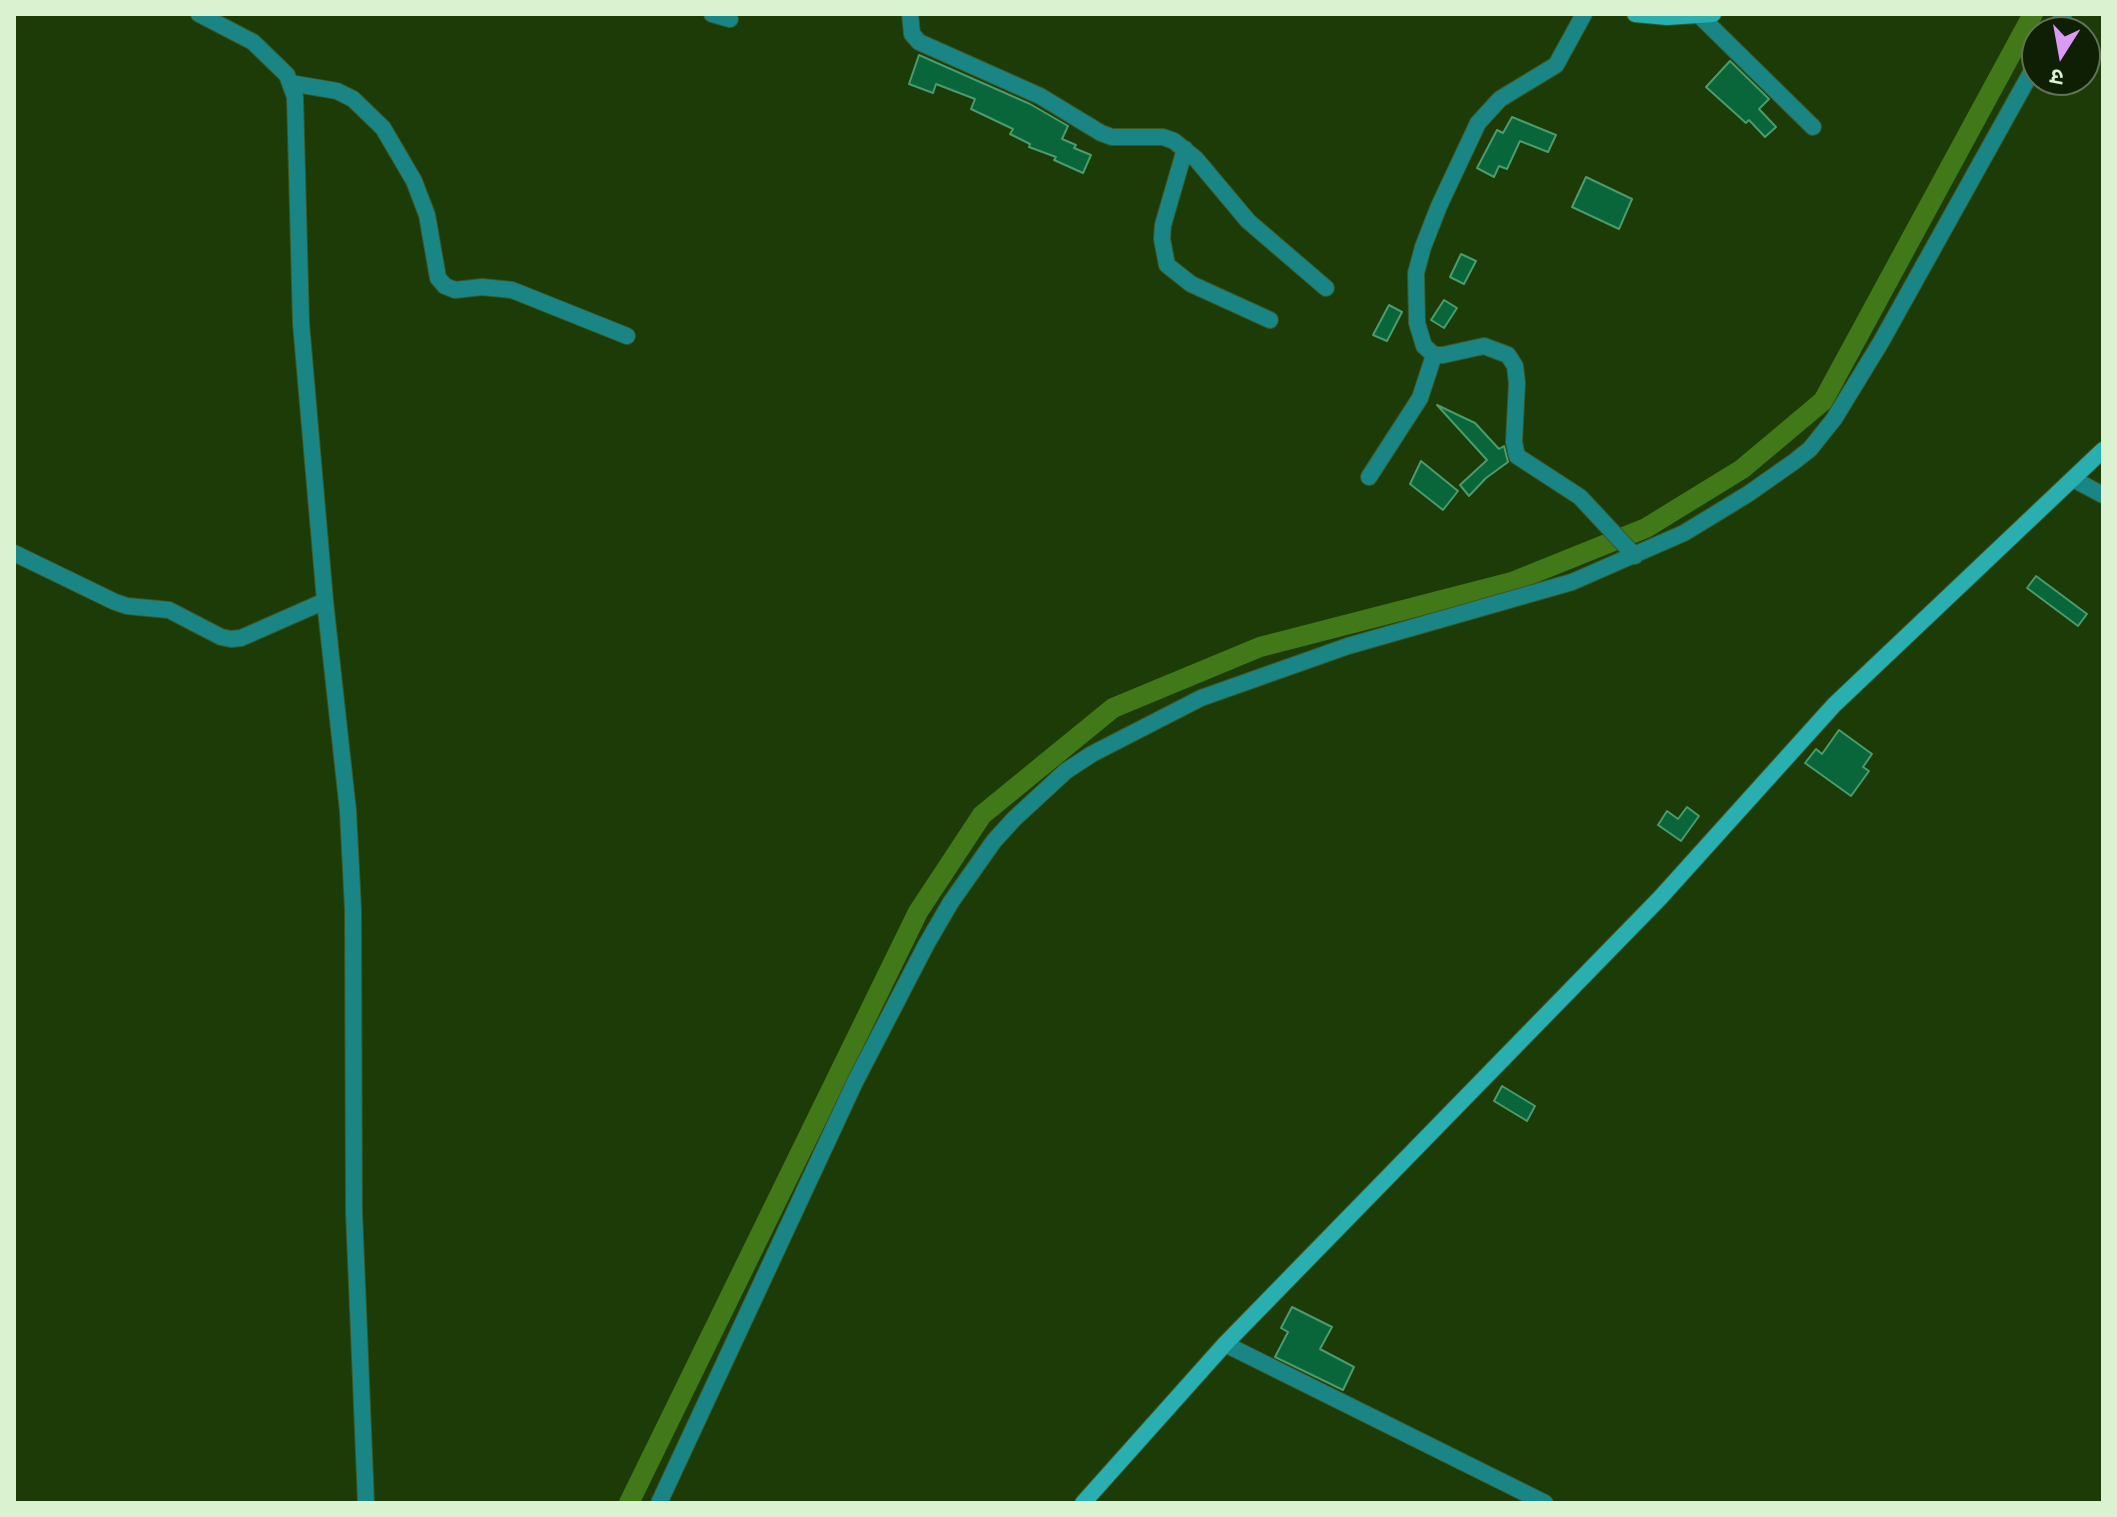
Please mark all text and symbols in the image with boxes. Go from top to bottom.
north arrow [2021,16,2101,96]
text: उ [2047,60,2066,96]

